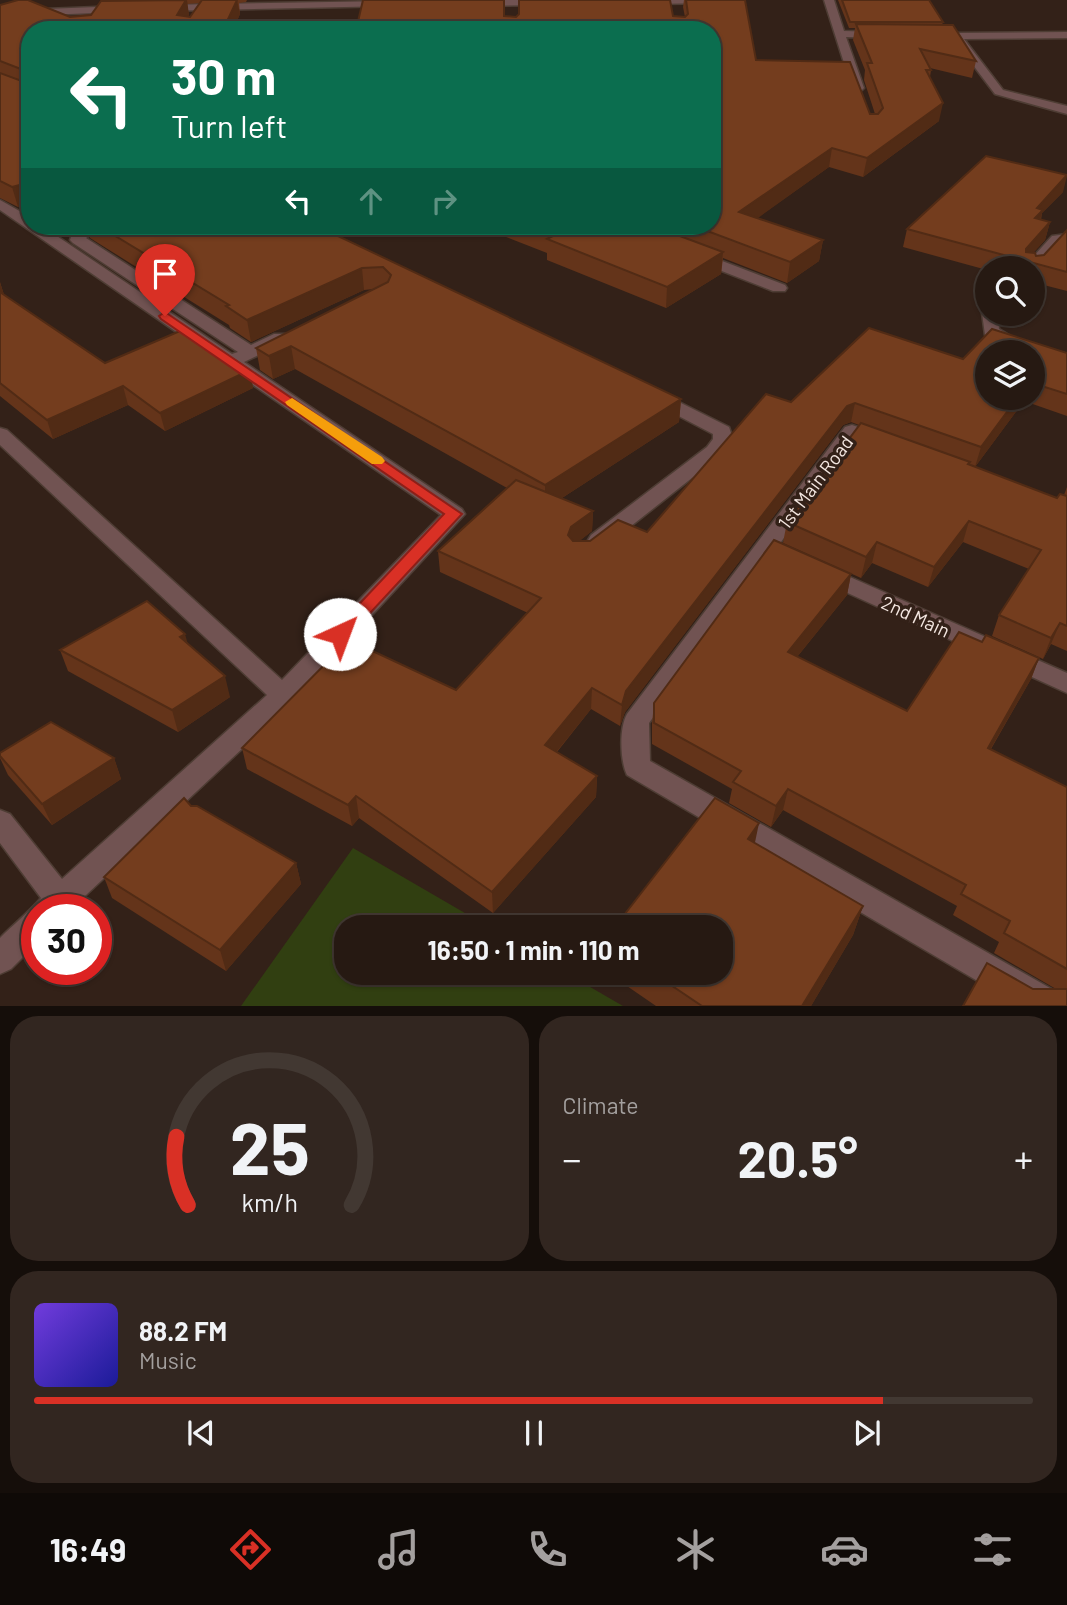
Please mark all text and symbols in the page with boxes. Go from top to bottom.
text: 30 m [171,46,276,105]
icon: left [56,49,147,140]
text: Turn left [171,106,288,144]
icon: left [279,182,317,220]
icon: ahead [352,182,390,220]
icon: right [425,182,463,220]
pin [135,244,195,316]
icon: arrive [146,255,184,293]
map controls [975,256,1045,410]
button: search [975,256,1045,326]
button: layers [975,340,1045,410]
street label: 1st Main Road [773,431,857,533]
street label: 2nd Main [878,590,954,642]
position arrow [303,597,377,671]
speed limit sign: 30 [21,894,112,985]
text: 16:50 · 1 min · 110 m [428,934,639,965]
text: Climate [563,1091,639,1119]
text: 25 [229,1102,309,1190]
text: 20.5° [738,1126,858,1188]
text: − [563,1135,582,1181]
text: + [1014,1135,1033,1181]
text: km/h [241,1186,298,1216]
text: 88.2 FM [139,1315,227,1346]
text: Music [139,1346,197,1374]
icon: previous [182,1414,220,1452]
icon: pause [515,1414,553,1452]
icon: next [848,1414,886,1452]
icon: directions [226,1525,275,1574]
icon: music [374,1525,423,1574]
icon: phone [523,1525,572,1574]
icon: climate [671,1525,720,1574]
icon: car [820,1525,869,1574]
icon: filters [968,1525,1017,1574]
text: 16:49 [50,1530,126,1568]

